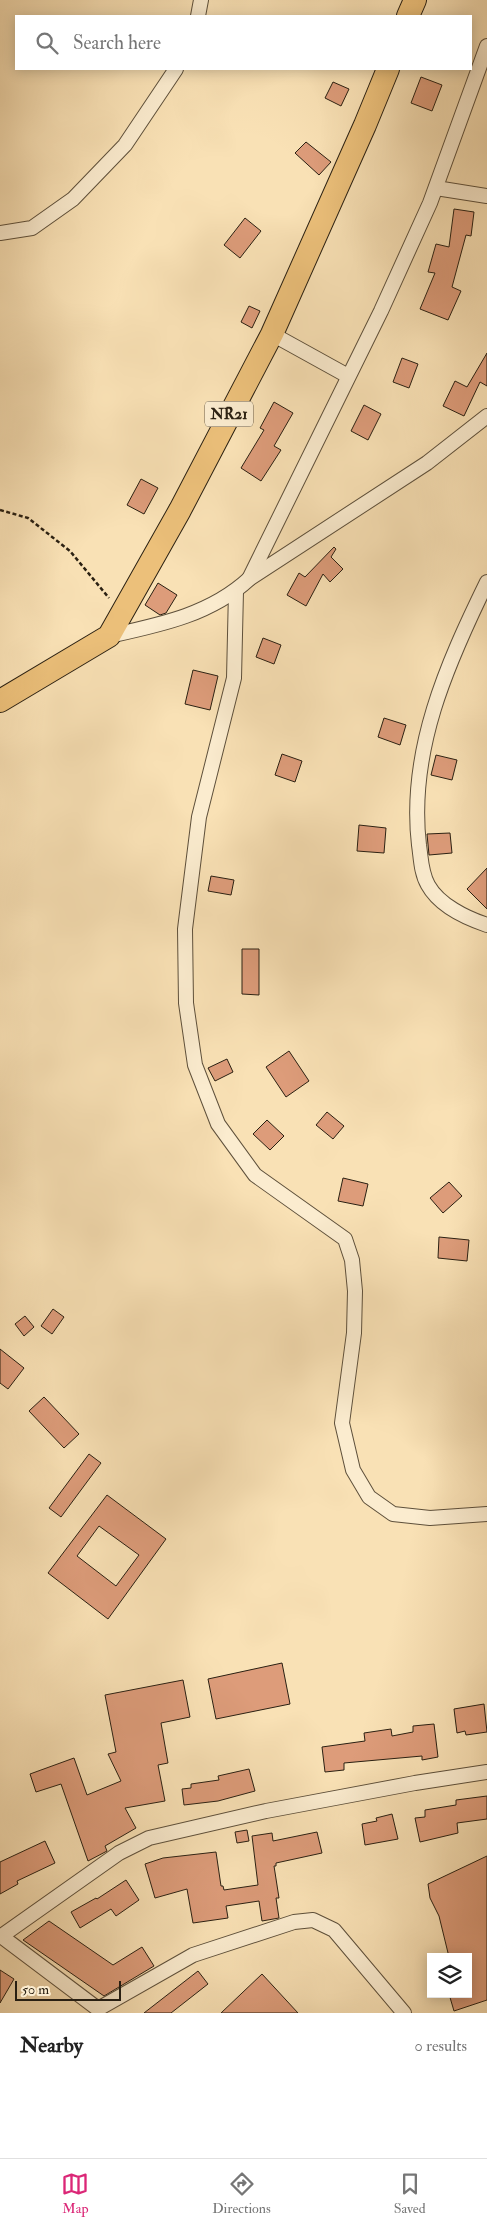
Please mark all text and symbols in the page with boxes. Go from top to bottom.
search box [15,15,472,70]
icon: search [33,29,61,57]
text: Search here [73,31,161,55]
road number: NR21 [205,402,253,426]
map controls [427,1953,472,1998]
button: layers [427,1953,472,1998]
scale bar [15,1978,121,2001]
text: 50 m [22,1981,49,1998]
text: Nearby [20,2032,83,2059]
text: 0 results [414,2036,467,2056]
tab: Map [61,2170,89,2217]
tab: Directions [212,2170,271,2217]
tab: Saved [394,2170,426,2217]

